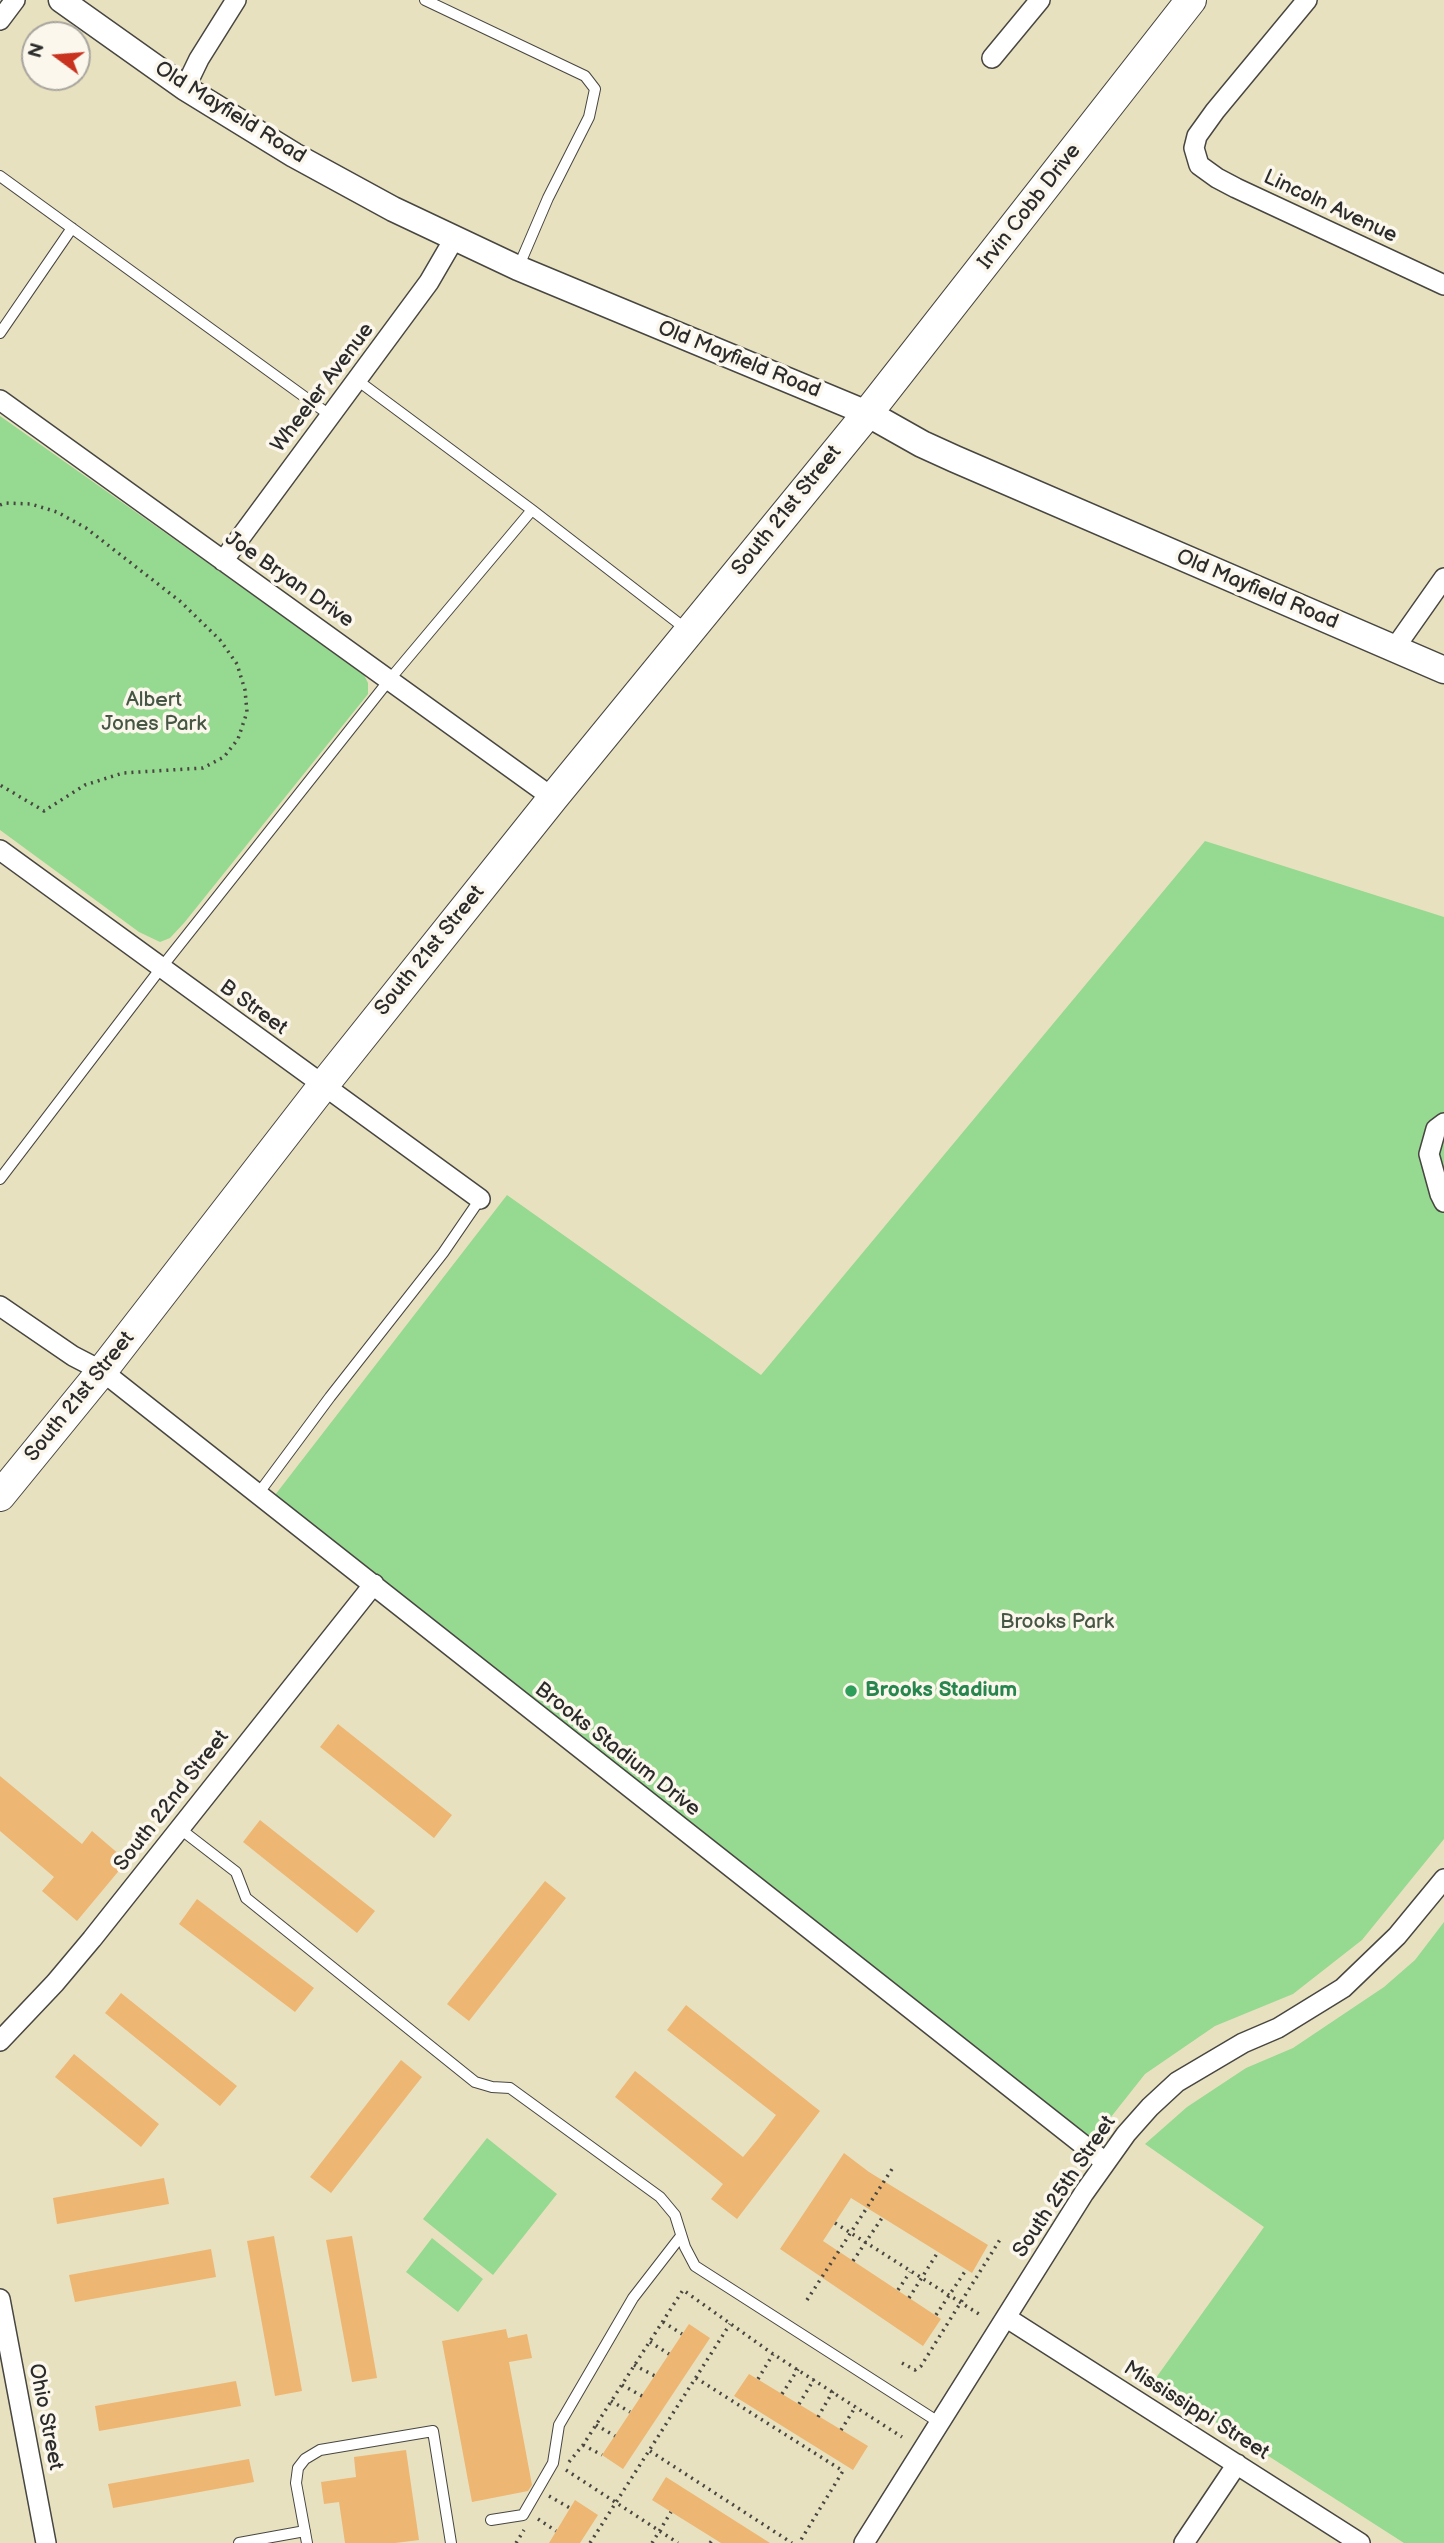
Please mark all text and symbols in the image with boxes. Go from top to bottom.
north arrow [21,21,91,91]
text: N [24,41,50,61]
street label: Old Mayfield Road [150,56,310,170]
street label: Irvin Cobb Drive [973,139,1087,275]
street label: Lincoln Avenue [1259,165,1401,249]
street label: Old Mayfield Road [654,316,824,404]
street label: Wheeler Avenue [266,318,380,458]
street label: South 21st Street [727,441,847,581]
street label: Joe Bryan Drive [220,526,358,634]
street label: Old Mayfield Road [1172,545,1342,635]
park label: Albert Jones Park [102,688,206,738]
street label: South 21st Street [370,881,490,1021]
street label: B Street [214,975,292,1041]
street label: South 21st Street [20,1327,140,1467]
park label: Brooks Park [1000,1610,1114,1636]
street label: Brooks Stadium Drive [529,1678,705,1822]
place label: Brooks Stadium [865,1678,1017,1704]
marker: Brooks Stadium [843,1683,859,1699]
street label: South 22nd Street [109,1726,235,1876]
street label: South 25th Street [1008,2111,1122,2263]
street label: Mississippi Street [1118,2356,1274,2466]
street label: Ohio Street [22,2362,68,2472]

